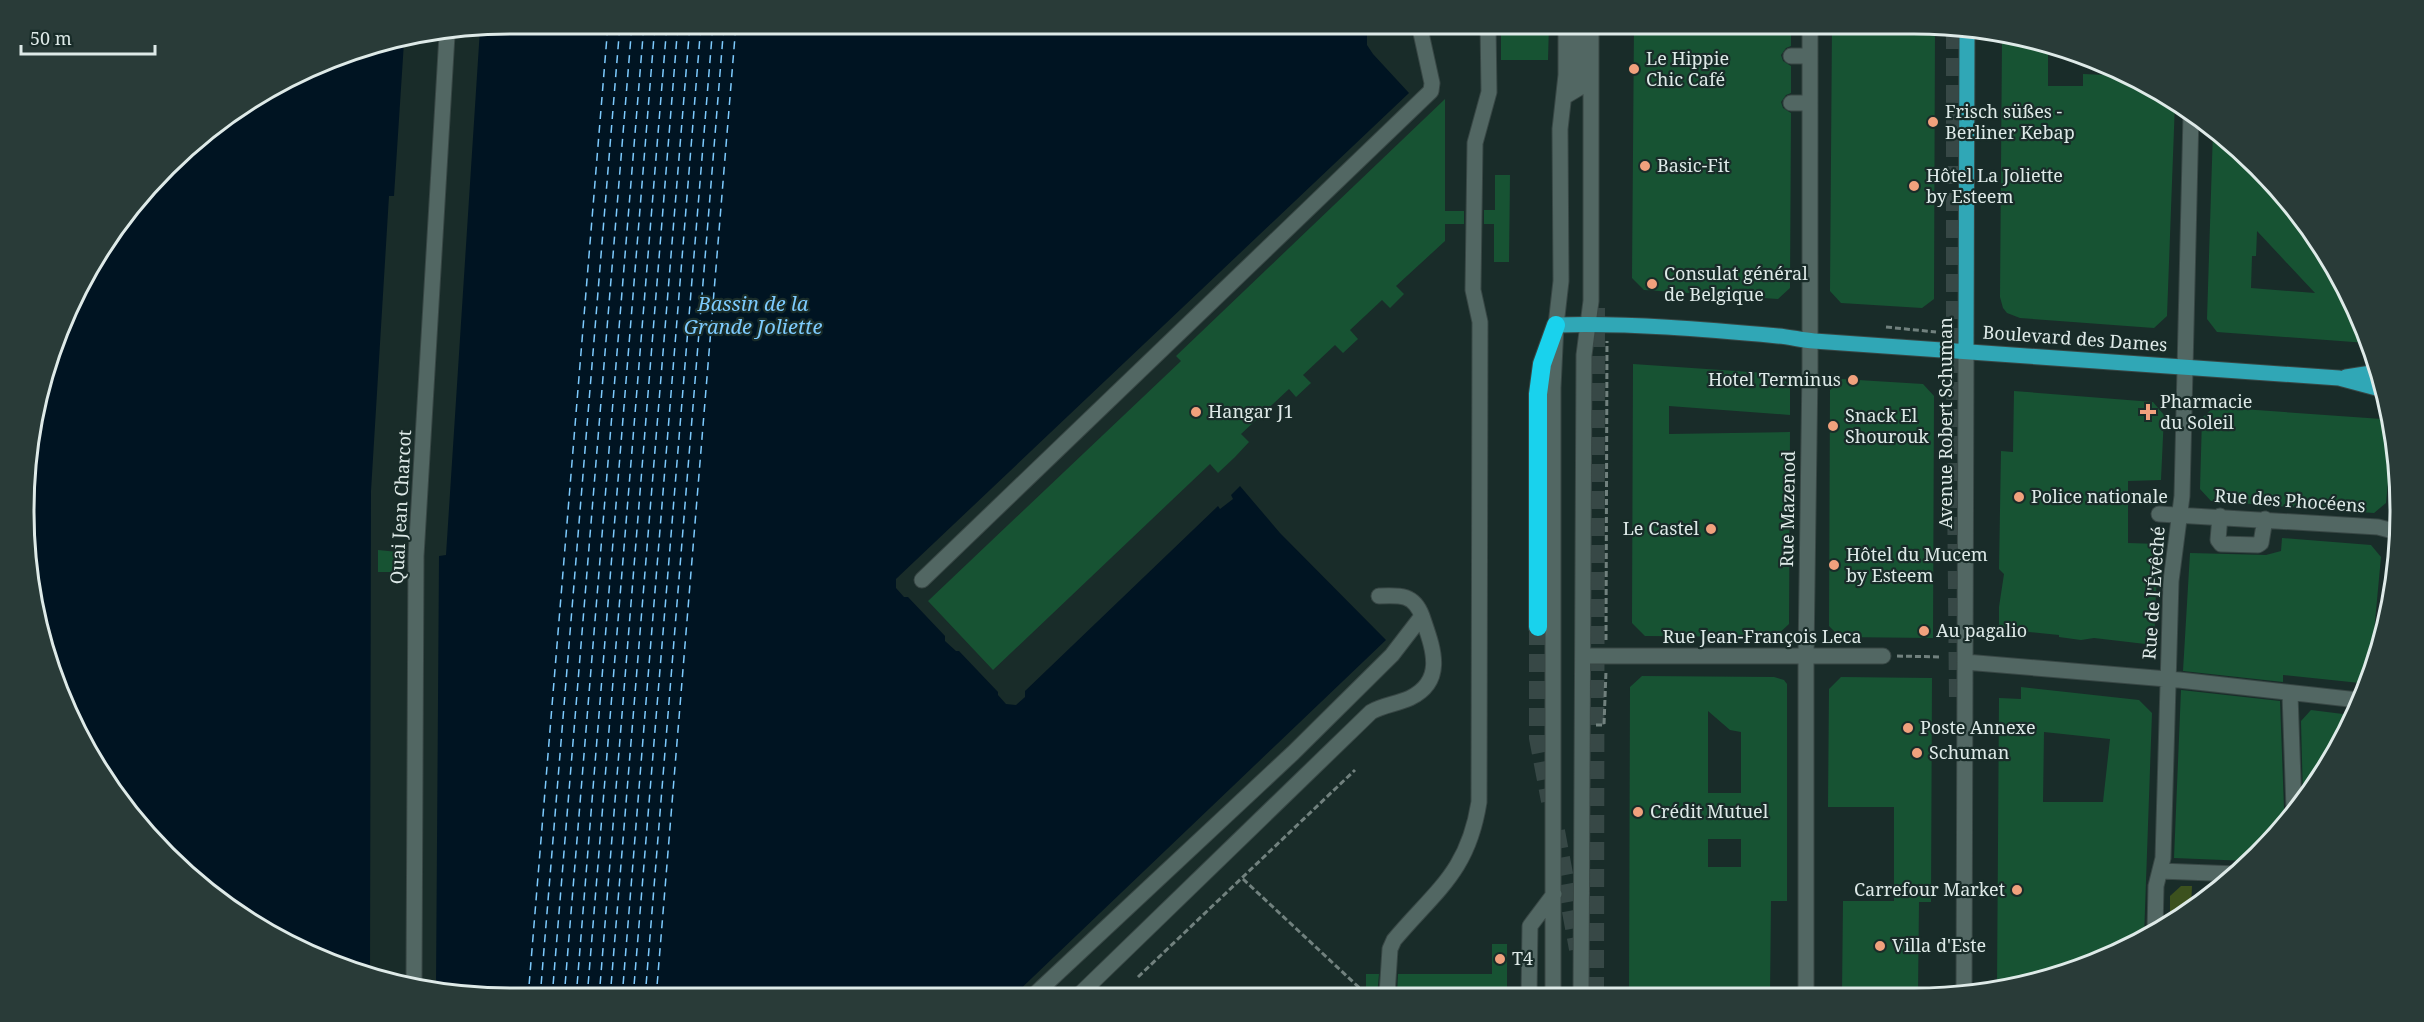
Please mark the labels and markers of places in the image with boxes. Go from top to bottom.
place label: Le Hippie Chic Café [1646,46,1729,91]
marker: Le Hippie Chic Café [1627,62,1641,76]
place label: Frisch süßes - Berliner Kebap [1945,99,2075,144]
marker: Frisch süßes - Berliner Kebap [1926,115,1940,129]
place label: Basic-Fit [1657,153,1730,177]
marker: Basic-Fit [1638,159,1652,173]
place label: Hôtel La Joliette by Esteem [1926,163,2063,208]
marker: Hôtel La Joliette by Esteem [1907,179,1921,193]
place label: Consulat général de Belgique [1664,261,1808,306]
marker: Consulat général de Belgique [1645,277,1659,291]
place label: Hotel Terminus [1708,367,1841,391]
marker: Hotel Terminus [1846,373,1860,387]
place label: Pharmacie du Soleil [2160,389,2252,434]
place label: Hangar J1 [1208,399,1293,423]
place label: Snack El Shourouk [1845,403,1929,448]
marker: Hangar J1 [1189,405,1203,419]
marker: Pharmacie du Soleil [2141,405,2155,419]
marker: Snack El Shourouk [1826,419,1840,433]
place label: Police nationale [2031,484,2168,508]
marker: Police nationale [2012,490,2026,504]
place label: Le Castel [1623,516,1699,540]
marker: Le Castel [1704,522,1718,536]
place label: Hôtel du Mucem by Esteem [1846,542,1988,587]
marker: Hôtel du Mucem by Esteem [1827,558,1841,572]
place label: Au pagalio [1936,618,2027,642]
marker: Au pagalio [1917,624,1931,638]
place label: Poste Annexe [1920,715,2036,739]
marker: Poste Annexe [1901,721,1915,735]
place label: Schuman [1929,740,2010,764]
marker: Schuman [1910,746,1924,760]
place label: Crédit Mutuel [1650,799,1769,823]
marker: Crédit Mutuel [1631,805,1645,819]
place label: Carrefour Market [1854,877,2005,901]
marker: Carrefour Market [2010,883,2024,897]
place label: Villa d'Este [1892,933,1986,957]
marker: Villa d'Este [1873,939,1887,953]
place label: T4 [1512,946,1533,970]
marker: T4 [1493,952,1507,966]

